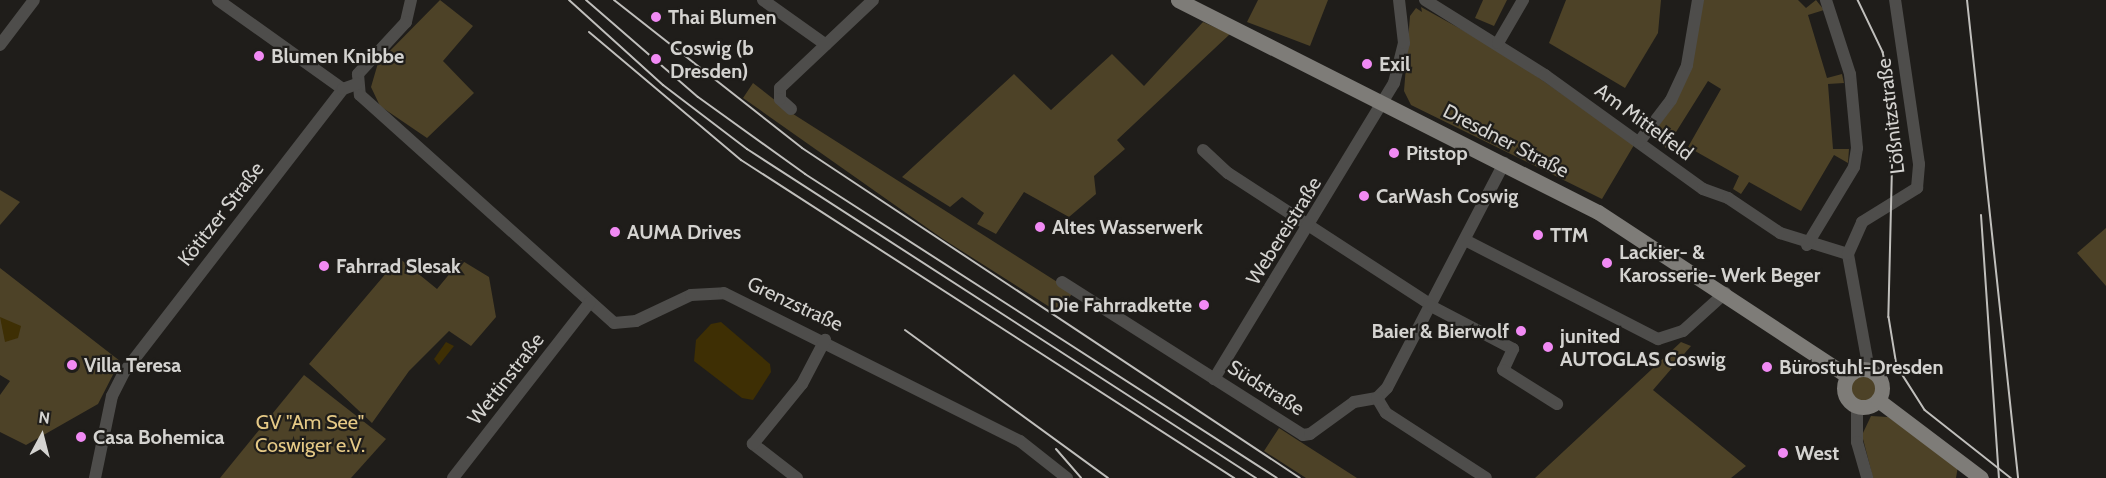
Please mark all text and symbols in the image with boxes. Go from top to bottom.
place label: Thai Blumen [668,5,777,29]
marker: Thai Blumen [649,10,663,24]
place label: Coswig (b Dresden) [670,36,754,83]
place label: Blumen Knibbe [271,44,404,68]
marker: Blumen Knibbe [252,49,266,63]
marker: Coswig (b Dresden) [647,50,665,68]
place label: Exil [1379,52,1410,76]
marker: Exil [1360,57,1374,71]
street label: Lößnitzstraße [1872,57,1910,175]
street label: Am Mittelfeld [1590,78,1698,166]
street label: Dresdner Straße [1439,99,1573,183]
place label: Pitstop [1406,141,1468,165]
marker: Pitstop [1387,146,1401,160]
street label: Kötitzer Straße [173,157,269,271]
street label: Webereistraße [1241,173,1327,289]
place label: CarWash Coswig [1376,184,1518,208]
marker: CarWash Coswig [1357,189,1371,203]
place label: Altes Wasserwerk [1052,215,1203,239]
place label: AUMA Drives [627,220,741,244]
marker: Altes Wasserwerk [1033,220,1047,234]
place label: TTM [1550,223,1588,247]
marker: AUMA Drives [608,225,622,239]
marker: TTM [1531,228,1545,242]
place label: Lackier- & Karosserie- Werk Beger [1619,240,1820,287]
place label: Fahrrad Slesak [336,254,461,278]
marker: Lackier- & Karosserie- Werk Beger [1600,256,1614,270]
marker: Fahrrad Slesak [317,259,331,273]
street label: Grenzstraße [743,271,847,337]
place label: Die Fahrradkette [1049,293,1192,317]
marker: Die Fahrradkette [1197,298,1211,312]
place label: Baier & Bierwolf [1371,319,1509,343]
marker: Baier & Bierwolf [1514,324,1528,338]
place label: junited AUTOGLAS Coswig [1560,324,1726,371]
street label: Wettinstraße [463,328,549,430]
marker: junited AUTOGLAS Coswig [1541,340,1555,354]
place label: Villa Teresa [84,353,181,377]
street label: Südstraße [1223,355,1309,421]
place label: Bürostuhl-Dresden [1779,355,1943,379]
marker: Villa Teresa [65,358,79,372]
marker: Bürostuhl-Dresden [1760,360,1774,374]
north arrow [12,406,72,466]
text: N [37,408,51,428]
park label: GV "Am See" Coswiger e.V. [255,411,365,458]
place label: Casa Bohemica [93,425,225,449]
marker: Casa Bohemica [74,430,88,444]
place label: West [1795,441,1839,465]
marker: West [1776,446,1790,460]

